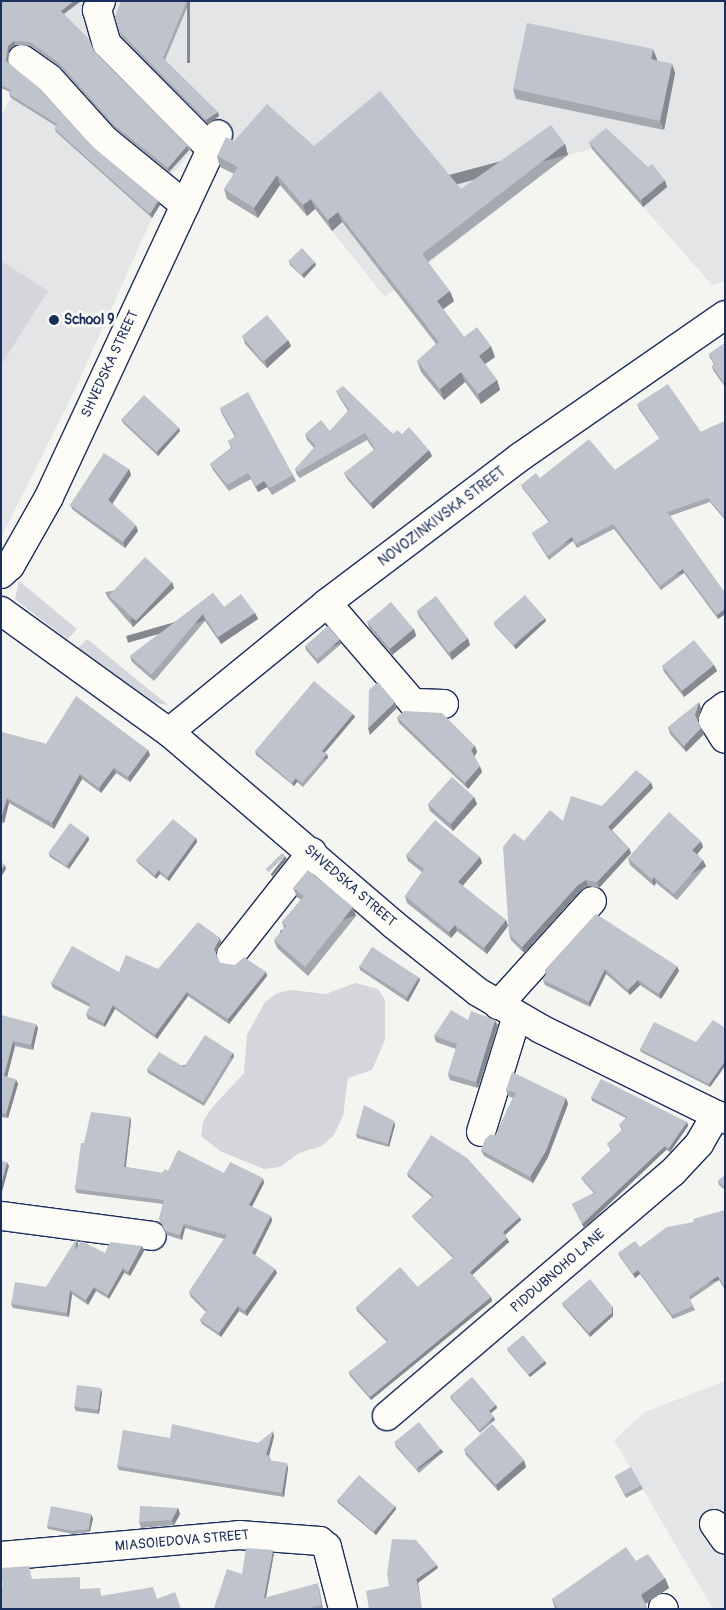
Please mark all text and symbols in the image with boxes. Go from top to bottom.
street label: SHVEDSKA STREET [78,308,142,420]
place label: School 9 [64,312,114,328]
marker: School 9 [48,314,60,326]
street label: NOVOZINKIVSKA STREET [375,464,509,570]
street label: SHVEDSKA STREET [301,841,399,931]
street label: PIDDUBNOHO LANE [507,1226,609,1316]
street label: MIASOIEDOVA STREET [114,1527,250,1555]

